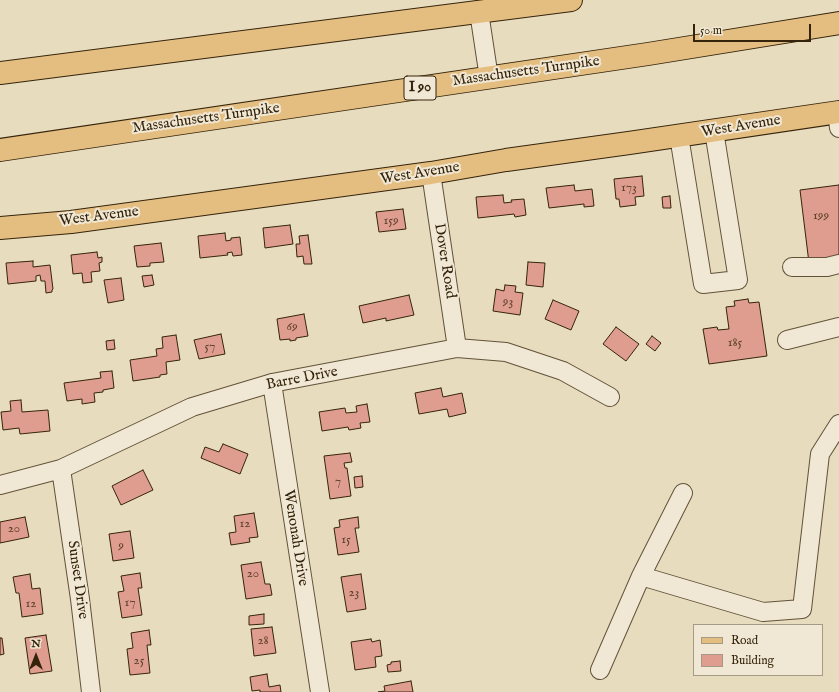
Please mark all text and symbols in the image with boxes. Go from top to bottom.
scale bar [695,16,813,42]
text: 50 m [700,23,722,38]
street label: Massachusetts Turnpike [451,53,601,91]
road number: I 90 [404,76,436,100]
street label: Massachusetts Turnpike [131,100,281,138]
street label: West Avenue [700,112,782,142]
street label: West Avenue [379,159,461,189]
house number: 173 [621,180,637,196]
street label: West Avenue [58,203,140,231]
house number: 199 [813,208,829,224]
house number: 159 [383,213,399,229]
street label: Dover Road [429,222,459,300]
house number: 93 [503,294,513,310]
house number: 69 [286,319,298,335]
house number: 185 [728,335,742,351]
house number: 57 [205,339,215,355]
street label: Barre Drive [265,363,339,395]
house number: 7 [335,474,341,490]
street label: Wenonah Drive [279,489,311,587]
house number: 12 [240,516,250,532]
house number: 20 [8,521,20,537]
house number: 15 [341,532,351,548]
house number: 9 [118,538,124,554]
street label: Sunset Drive [63,540,91,620]
house number: 20 [247,566,259,582]
house number: 23 [349,585,359,601]
house number: 17 [125,595,135,611]
house number: 12 [26,596,36,612]
legend [693,624,823,676]
house number: 28 [257,633,269,649]
text: Road [731,633,758,648]
north arrow [16,636,56,676]
text: N [31,637,41,651]
house number: 25 [134,653,144,669]
text: Building [731,653,774,668]

